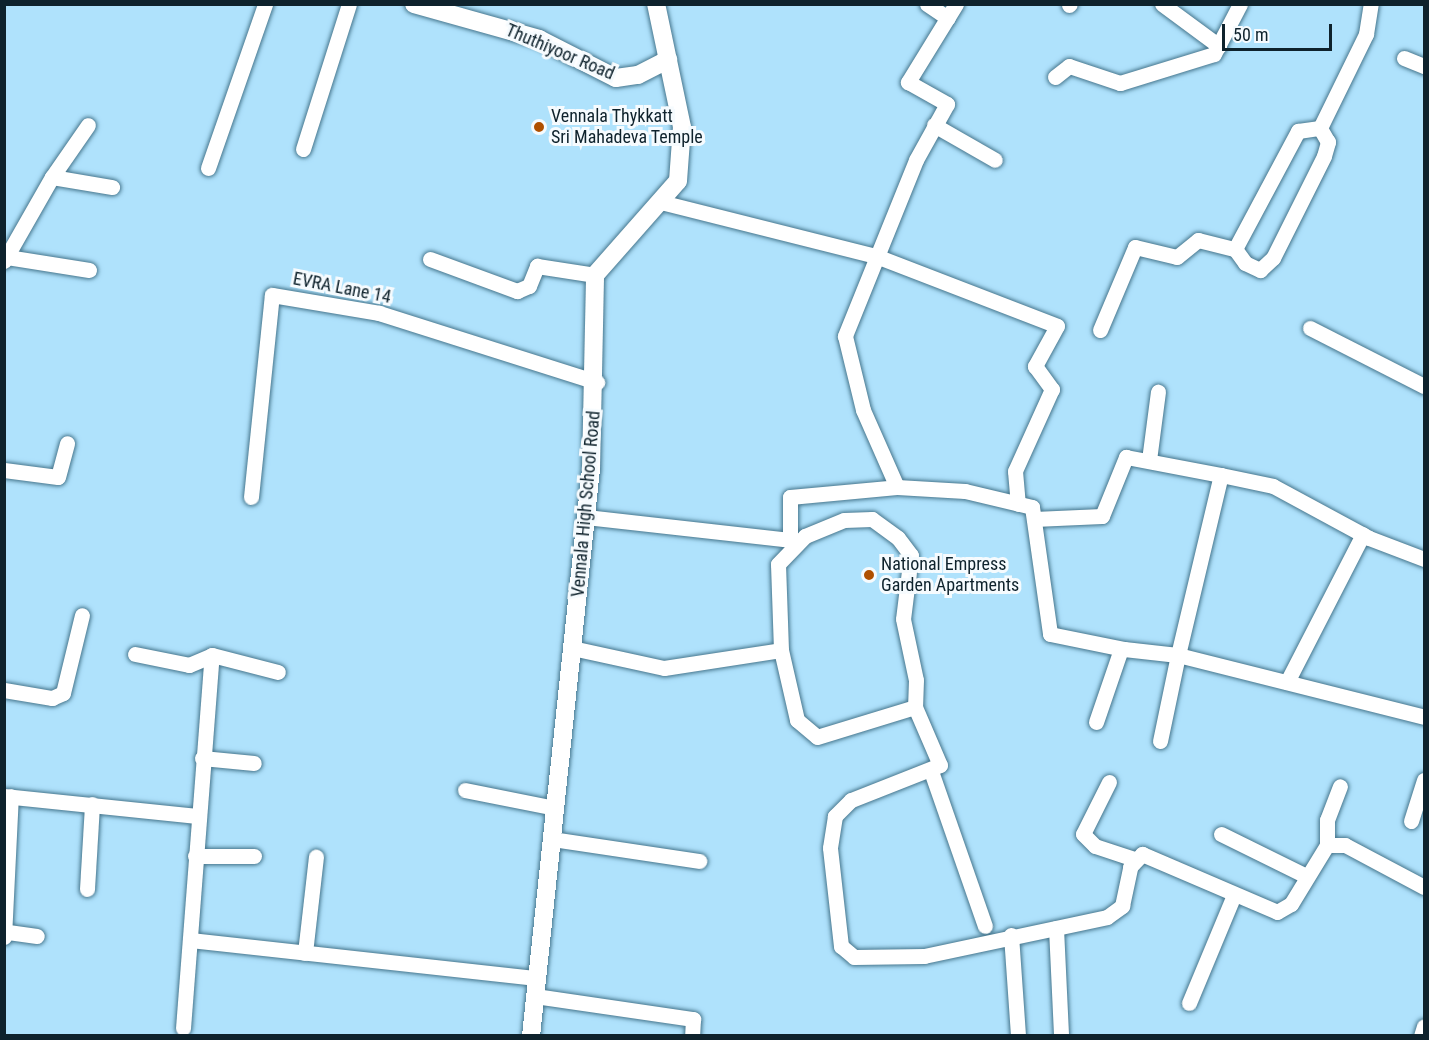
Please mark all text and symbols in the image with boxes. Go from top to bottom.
scale bar [1225,12,1334,50]
street label: Thuthiyoor Road [502,19,618,85]
text: 50 m [1233,24,1268,45]
place label: Vennala Thykkatt Sri Mahadeva Temple [551,106,703,148]
marker: Vennala Thykkatt Sri Mahadeva Temple [532,120,546,134]
street label: EVRA Lane 14 [291,268,393,308]
street label: Vennala High School Road [567,410,605,598]
place label: National Empress Garden Apartments [881,554,1019,596]
marker: National Empress Garden Apartments [862,568,876,582]

